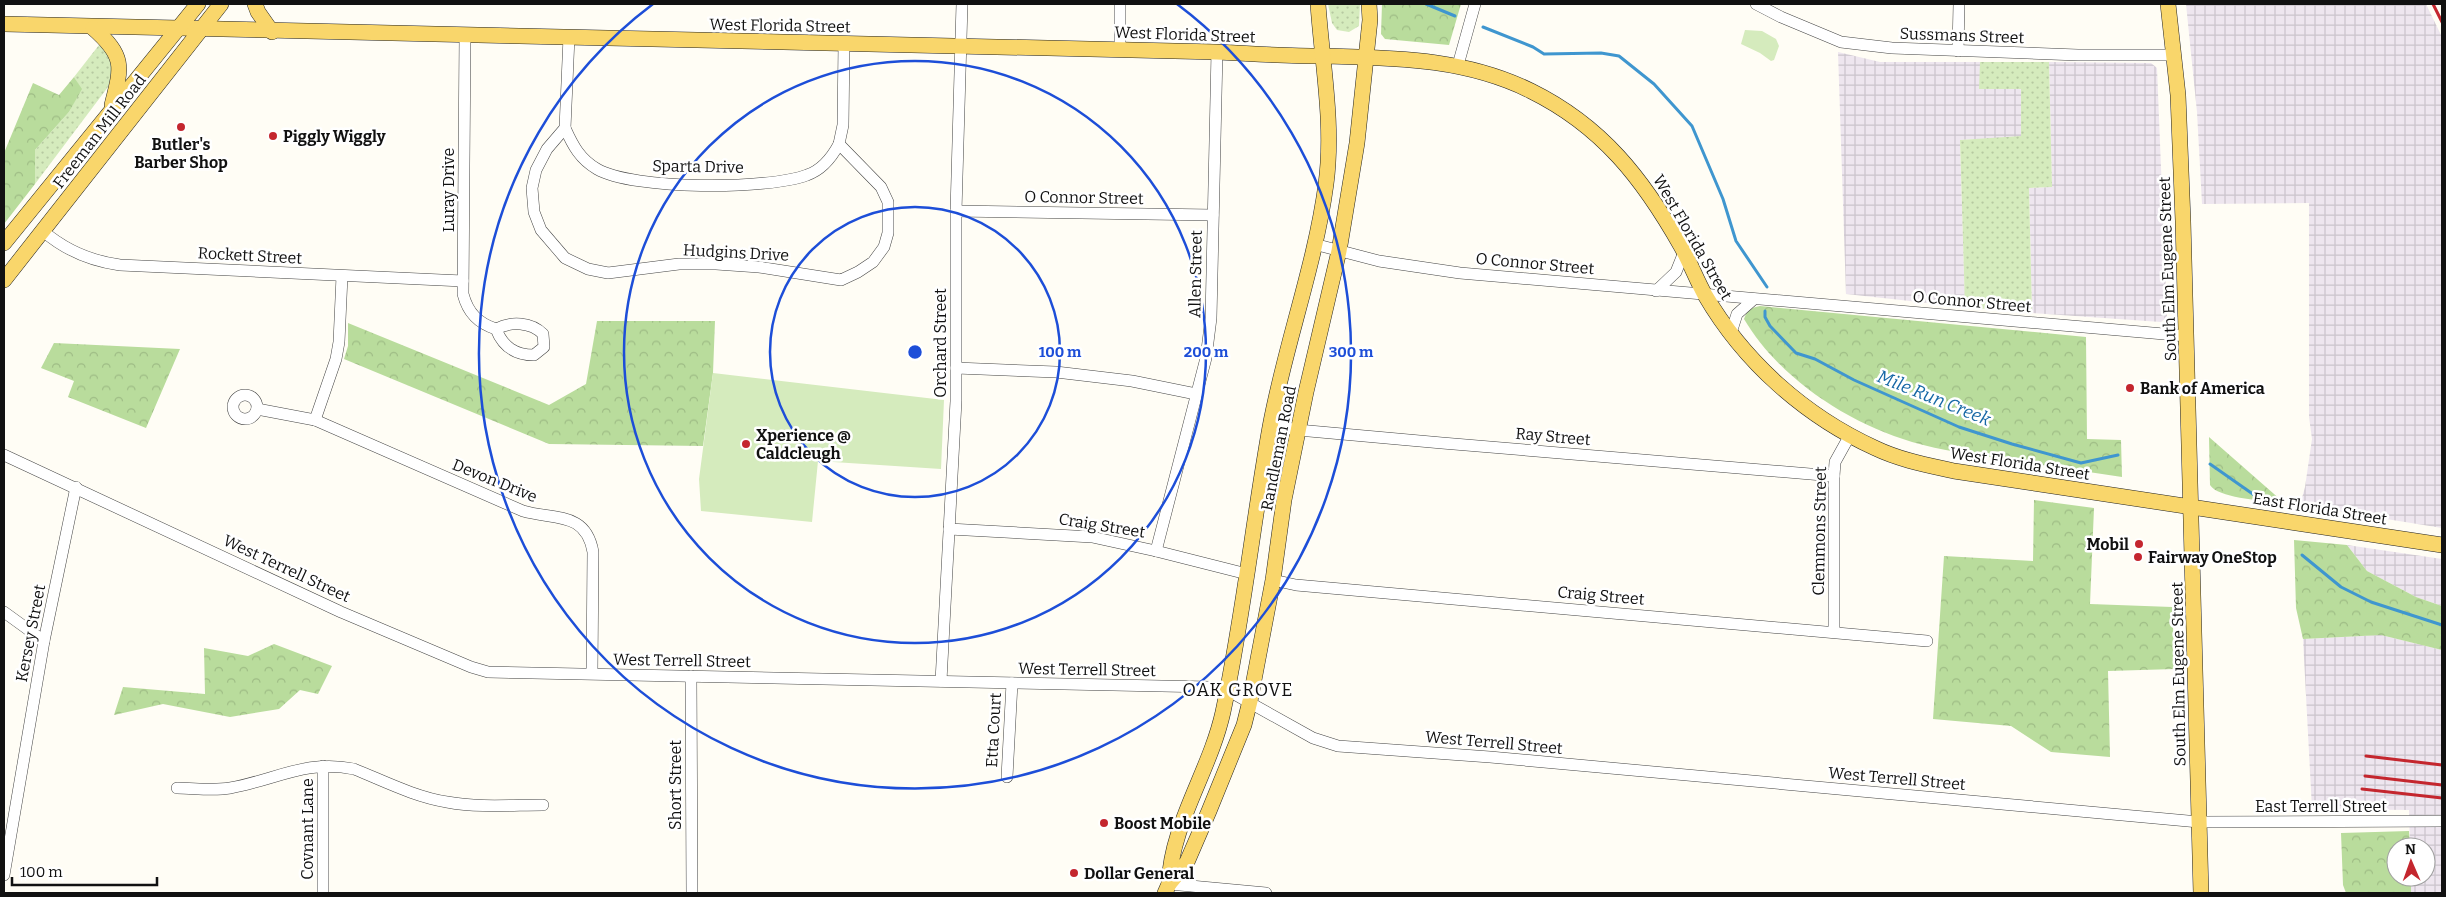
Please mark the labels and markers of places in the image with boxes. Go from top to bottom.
marker: Butler's Barber Shop [175,121,187,133]
place label: Piggly Wiggly [283,127,386,146]
marker: Piggly Wiggly [267,130,279,142]
place label: Butler's Barber Shop [134,135,228,172]
centre of rings [906,343,924,361]
place label: Bank of America [2140,379,2265,398]
marker: Bank of America [2124,382,2136,394]
place label: Xperience @ Caldcleugh [756,426,851,463]
marker: Xperience @ Caldcleugh [740,438,752,450]
place label: Mobil [2086,535,2129,554]
marker: Mobil [2133,538,2145,550]
place label: Fairway OneStop [2148,548,2277,567]
marker: Fairway OneStop [2132,551,2144,563]
place label: Boost Mobile [1114,814,1211,833]
marker: Boost Mobile [1098,817,1110,829]
place label: Dollar General [1084,864,1194,883]
marker: Dollar General [1068,867,1080,879]

